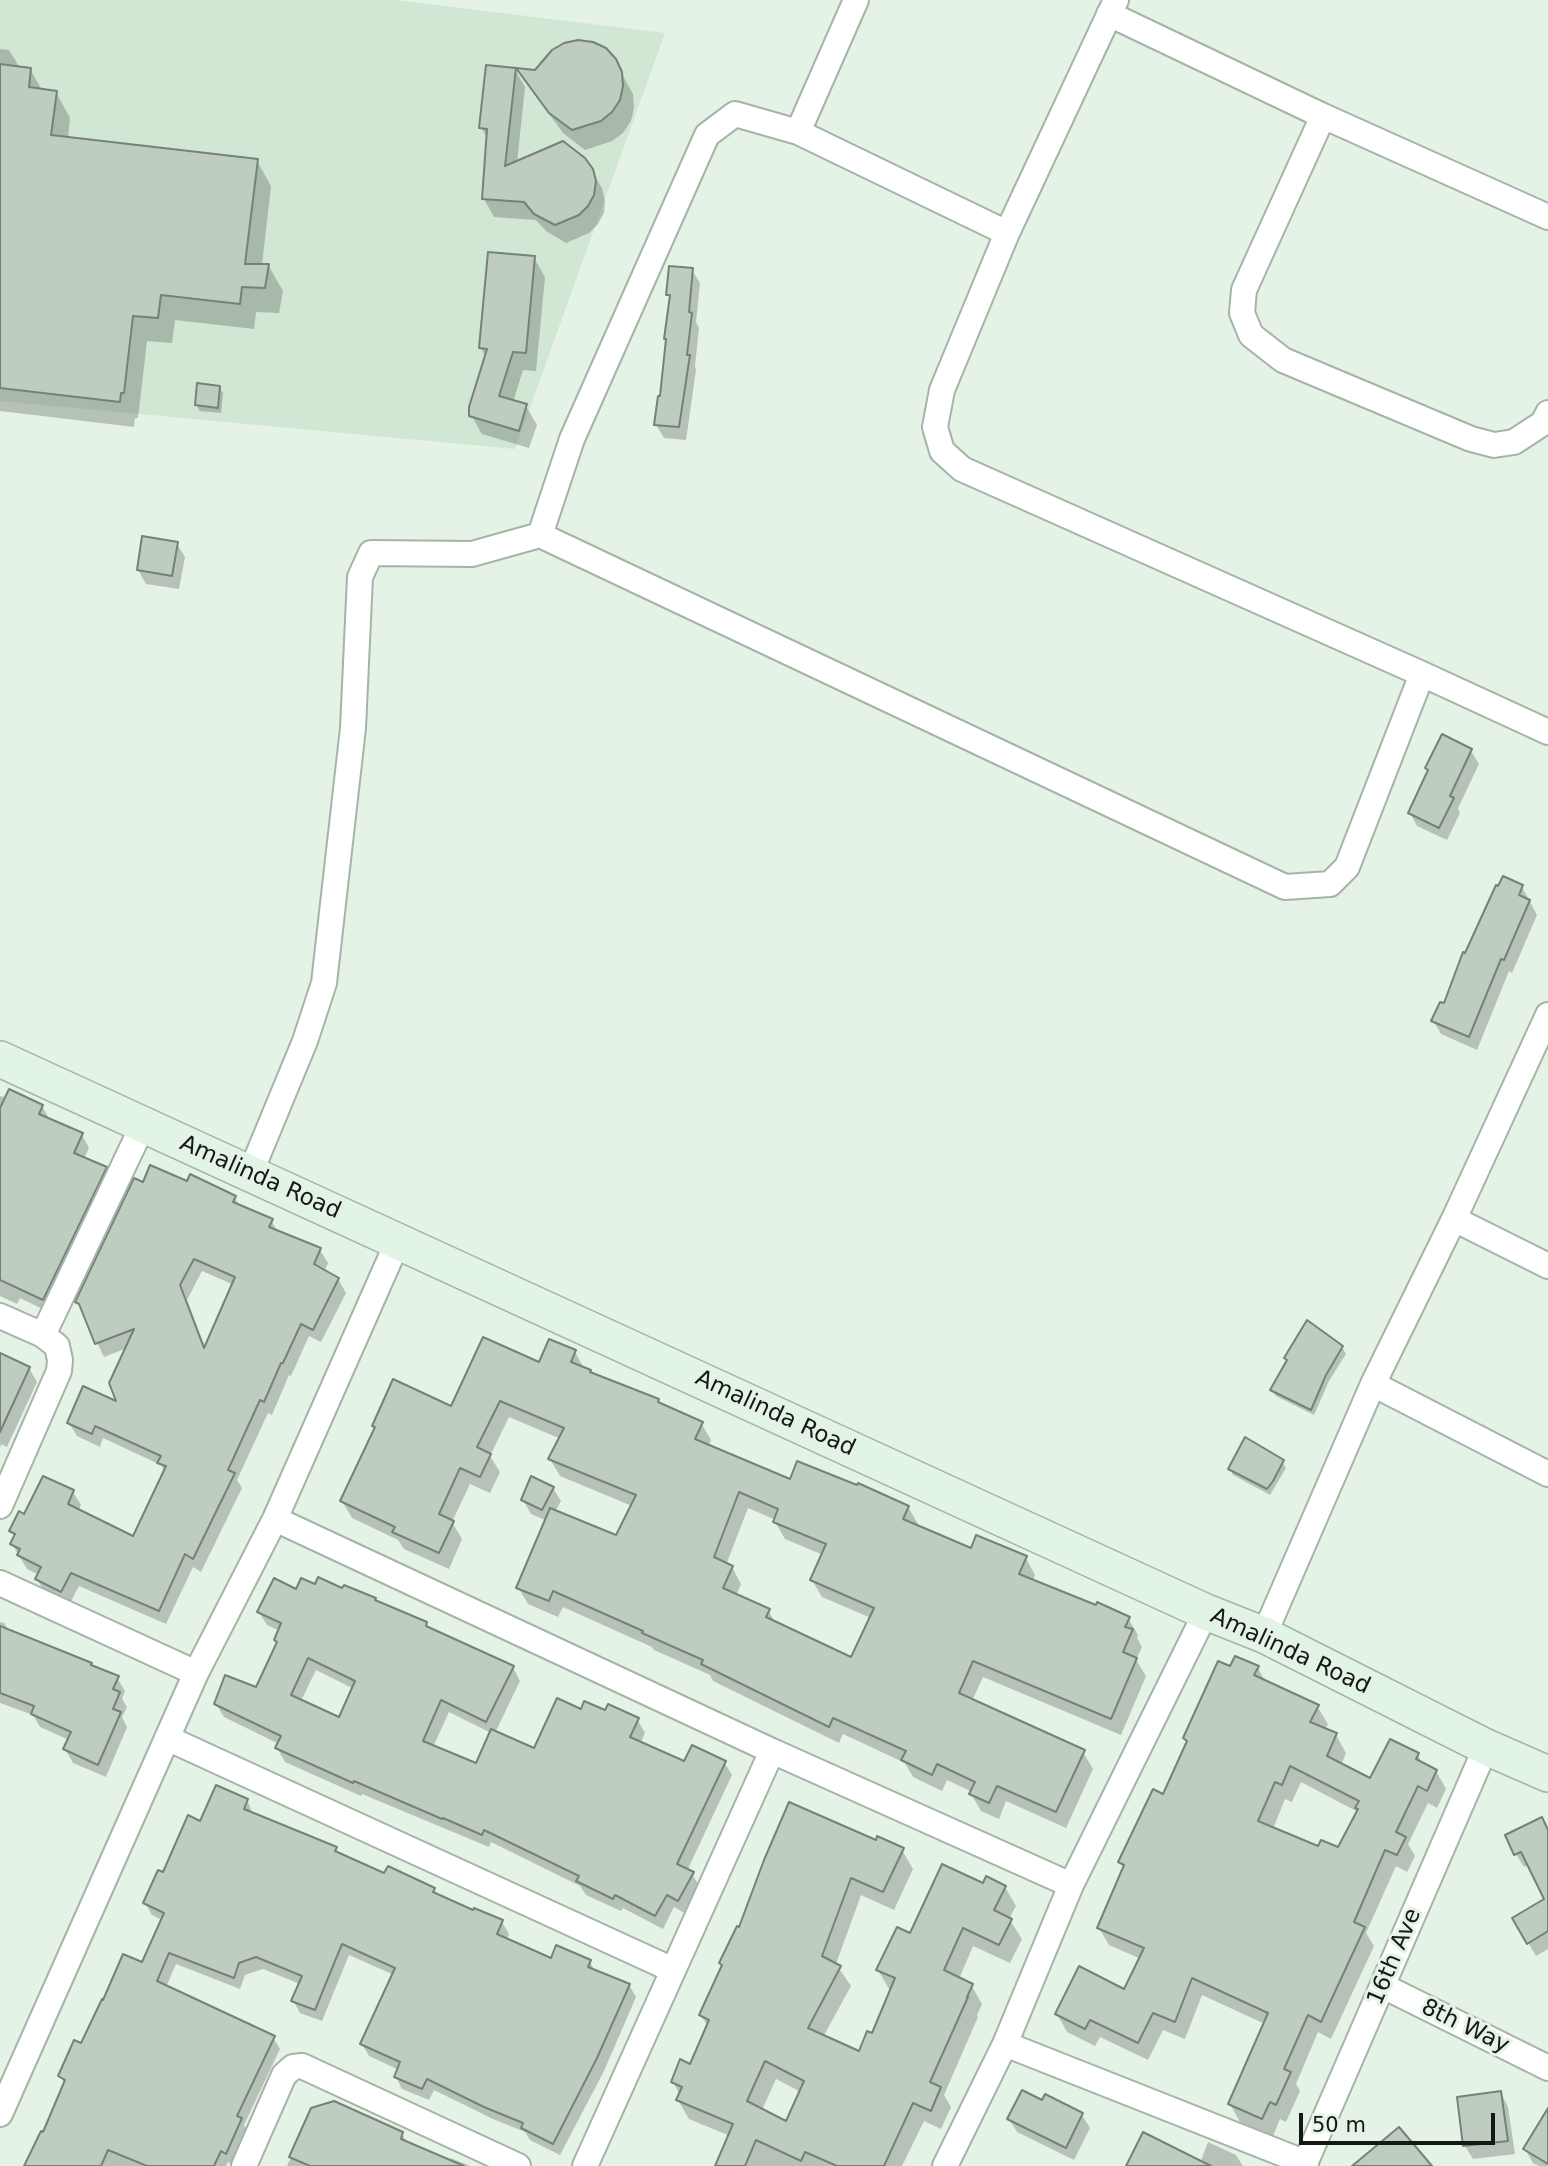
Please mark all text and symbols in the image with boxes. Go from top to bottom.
street label: Amalinda Road [175,1130,345,1226]
street label: Amalinda Road [691,1365,859,1463]
street label: Amalinda Road [1206,1603,1374,1701]
street label: 16th Ave [1362,1905,1428,2009]
street label: 8th Way [1416,1994,1514,2060]
scale bar [1303,2100,1499,2144]
text: 50 m [1312,2113,1366,2137]

